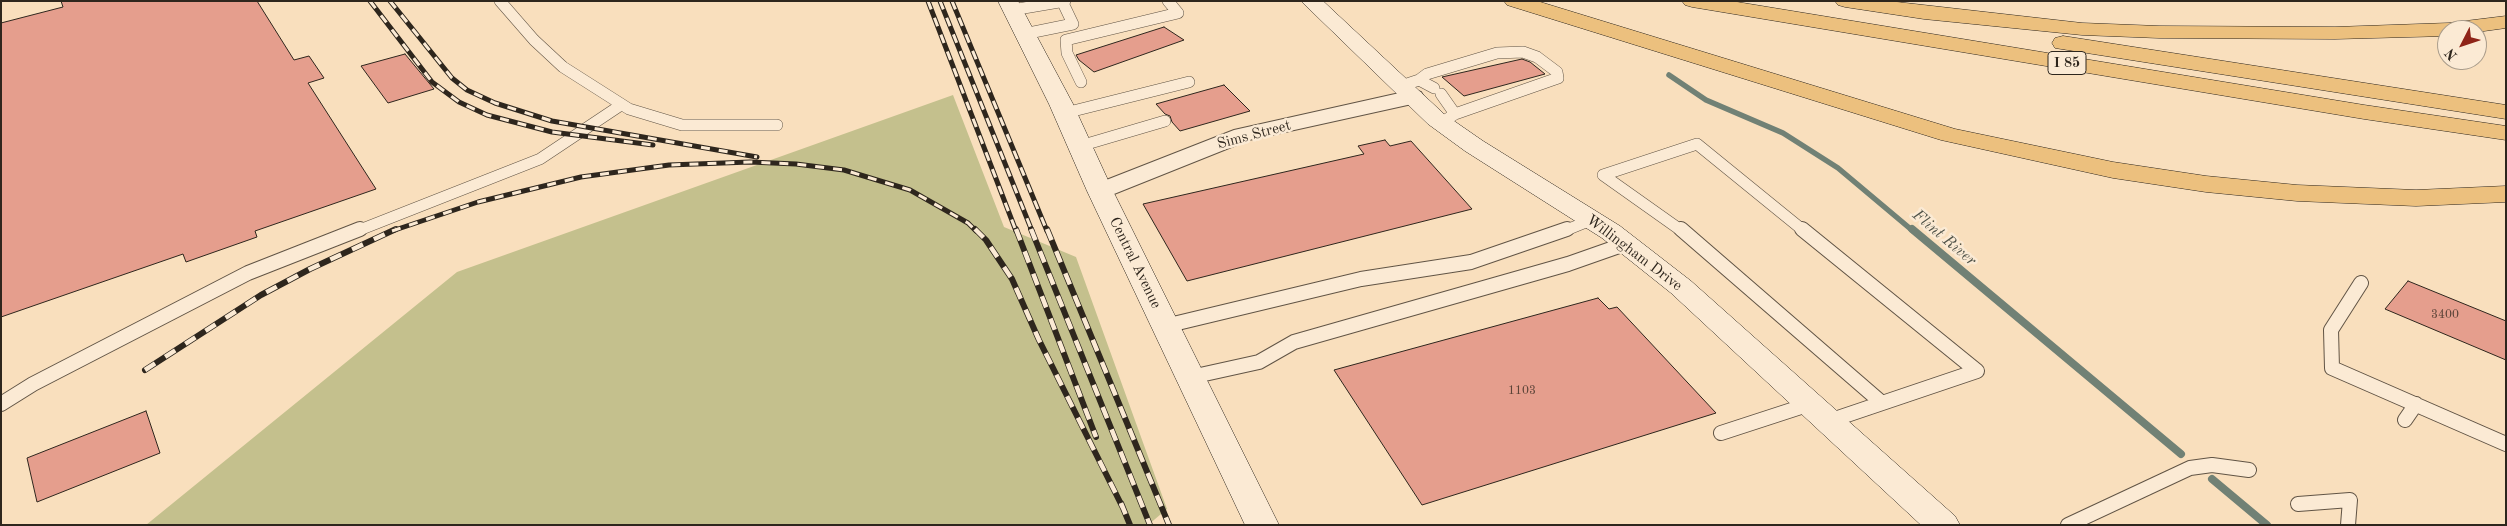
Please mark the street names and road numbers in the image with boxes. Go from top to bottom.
road number: I 85 [2048,52,2086,74]
street label: Sims Street [1215,117,1293,153]
street label: Willingham Drive [1582,211,1686,295]
street label: Central Avenue [1105,214,1165,312]

